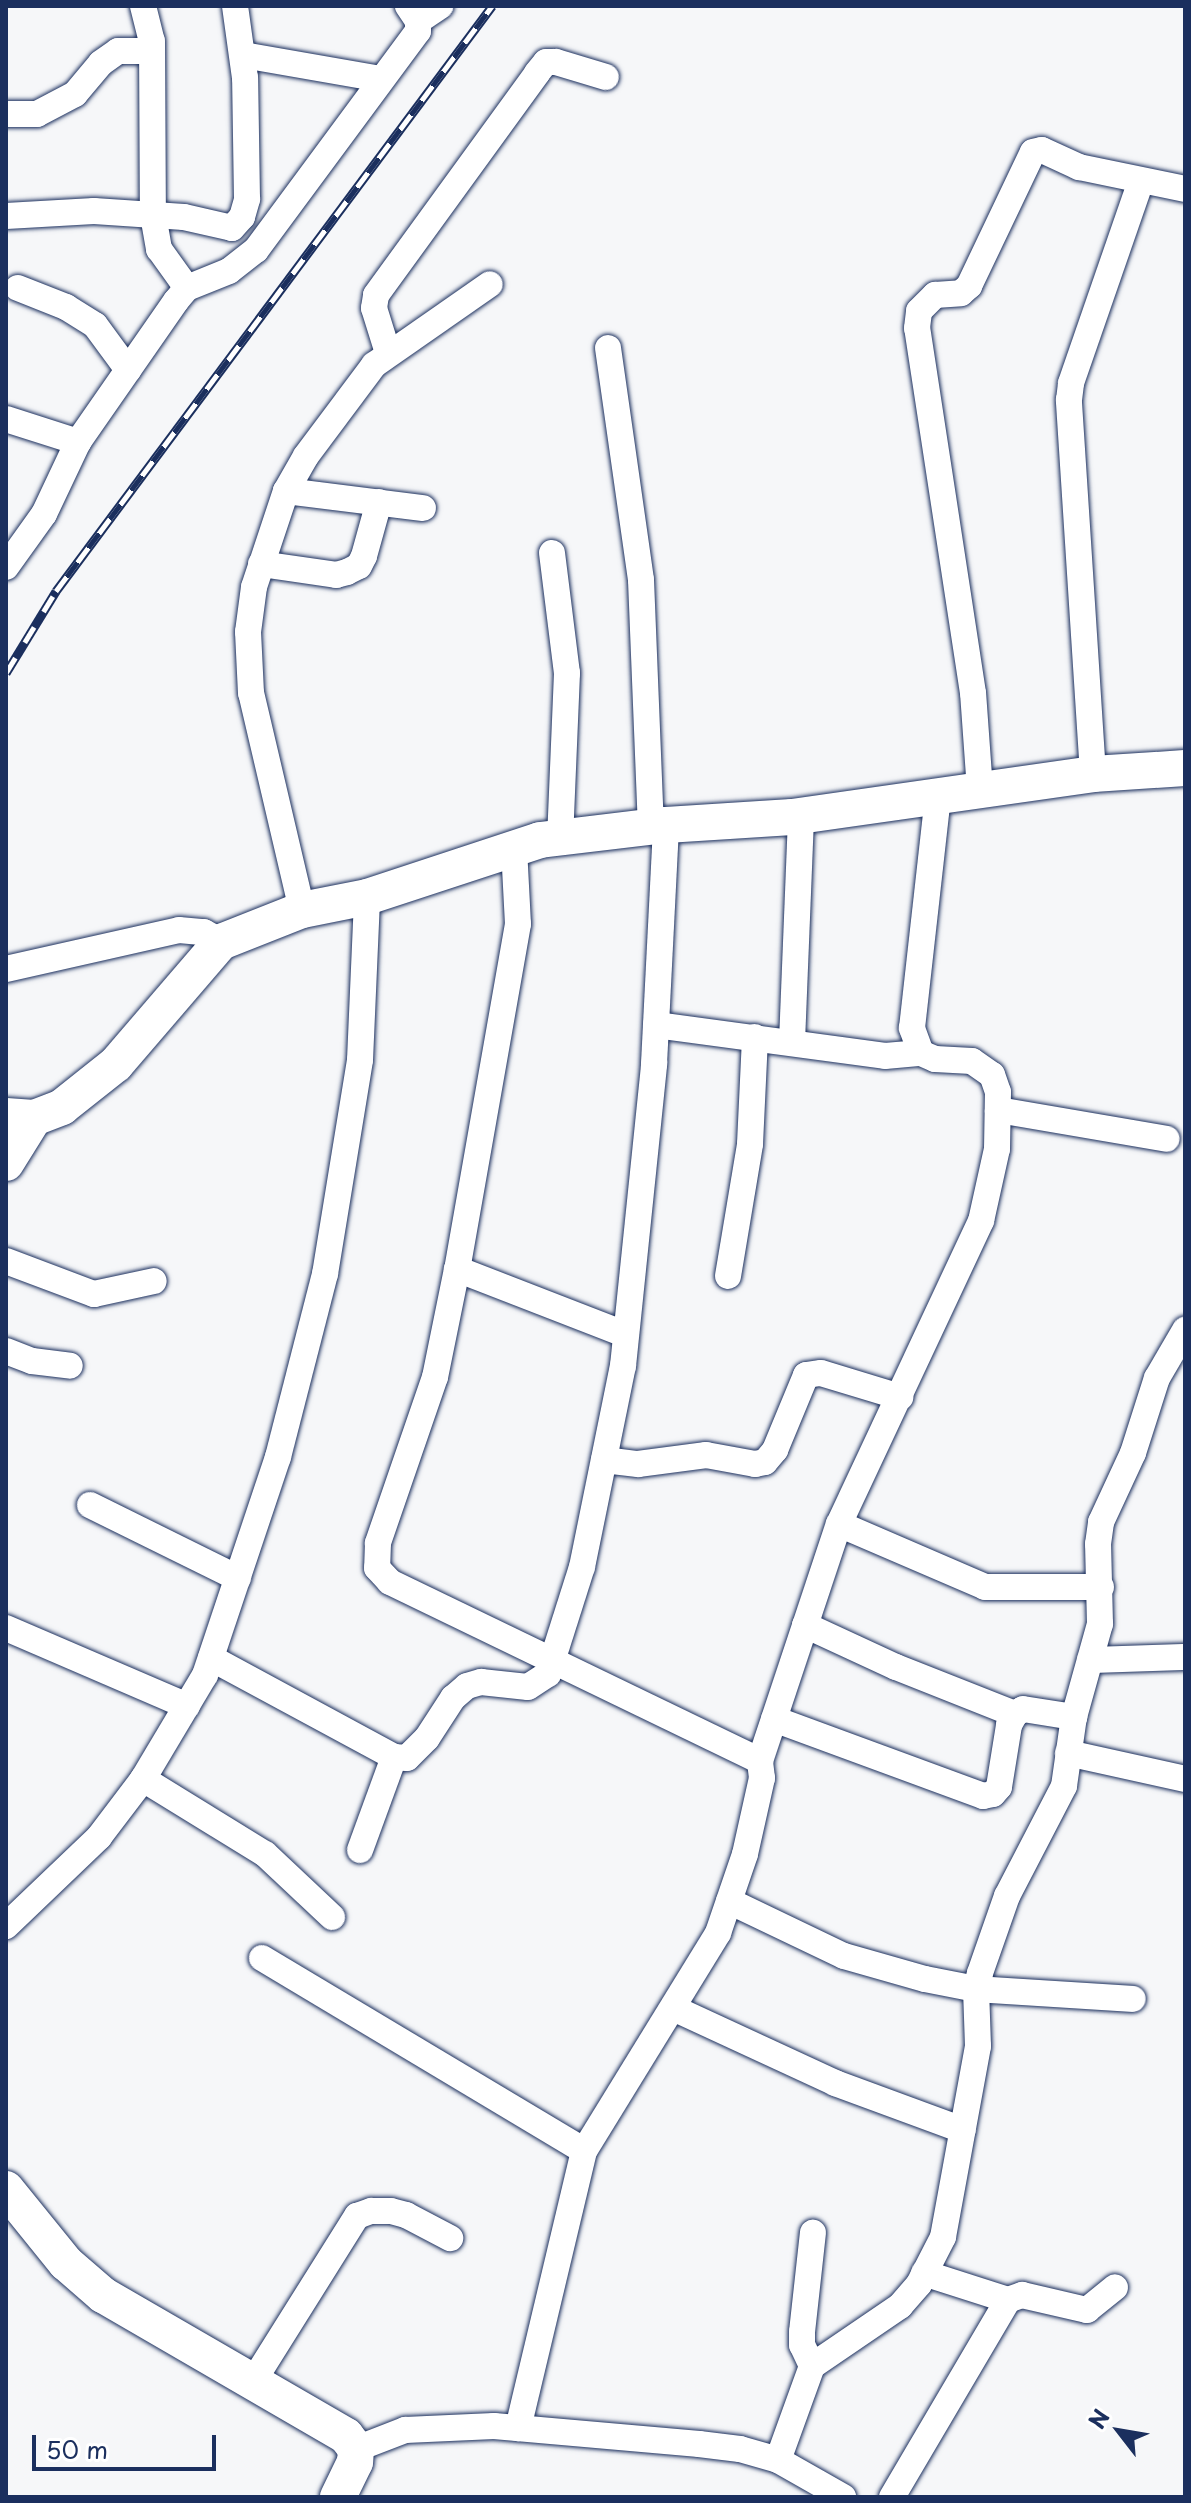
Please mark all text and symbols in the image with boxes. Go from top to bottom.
north arrow [1079,2391,1159,2471]
text: N [1079,2402,1117,2434]
scale bar [36,2419,220,2469]
text: 50 m [46,2431,108,2467]

